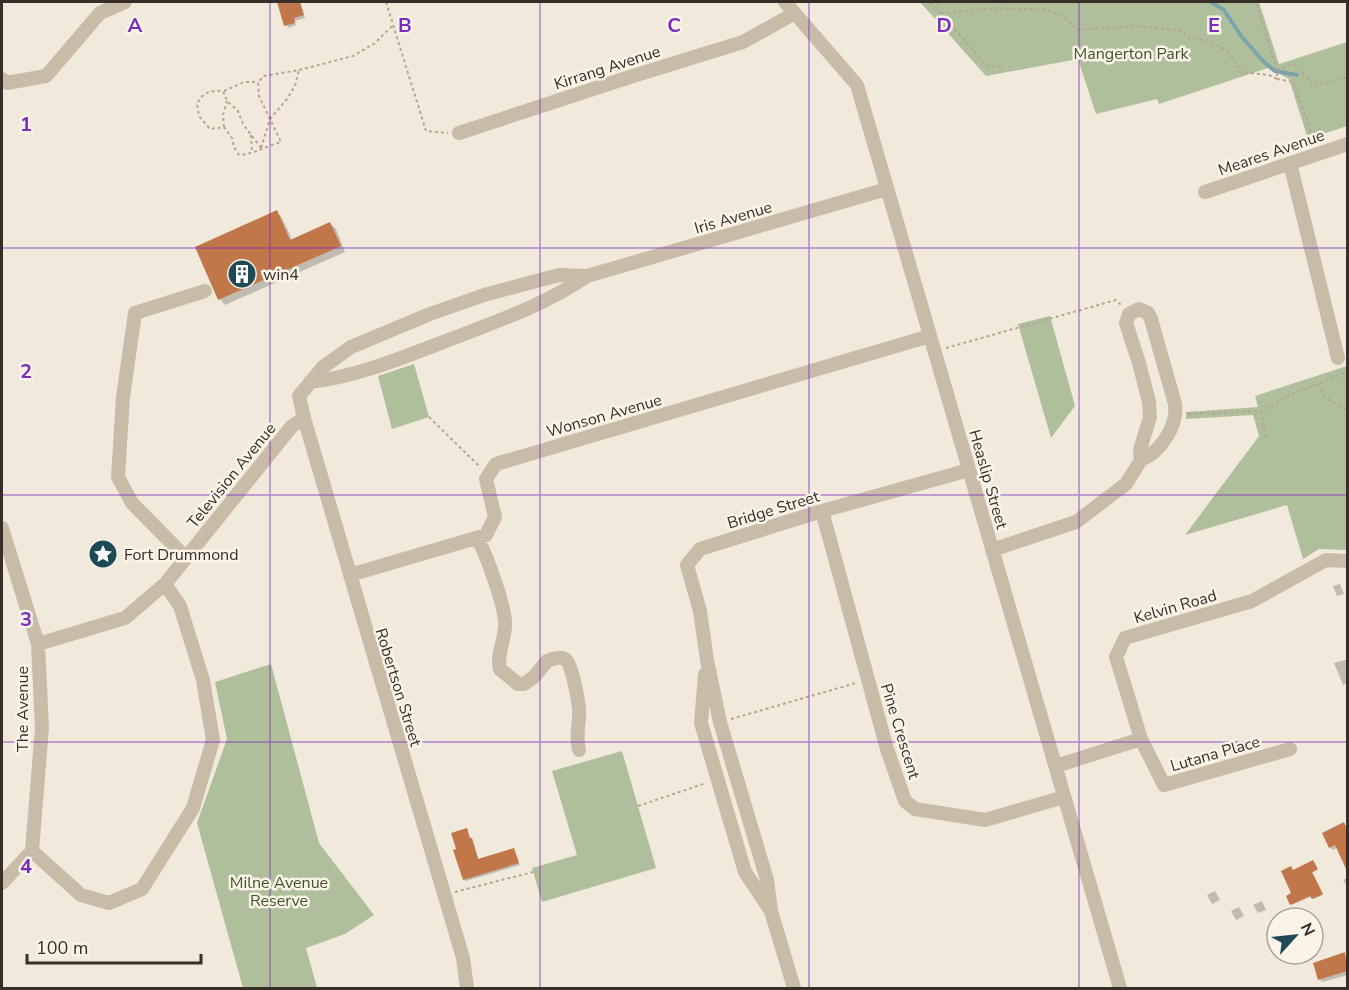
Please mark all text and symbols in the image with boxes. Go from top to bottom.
text: A [128,12,143,39]
text: B [398,12,412,39]
text: C [667,12,681,39]
text: D [936,12,952,39]
text: E [1208,12,1220,39]
street label: Kirrang Avenue [551,40,663,96]
park label: Mangerton Park [1074,43,1189,65]
text: 1 [20,111,32,138]
street label: Meares Avenue [1215,124,1327,181]
street label: Iris Avenue [692,196,775,240]
building icon: win4 [226,258,258,290]
place label: win4 [263,264,299,286]
text: 2 [20,358,32,385]
street label: Wonson Avenue [544,389,664,443]
street label: Television Avenue [182,418,281,533]
street label: Heaslip Street [963,427,1013,532]
street label: Bridge Street [725,485,822,534]
place icon: Fort Drummond [87,538,119,570]
place label: Fort Drummond [124,544,239,566]
street label: Kelvin Road [1131,585,1219,629]
text: 3 [20,606,32,633]
street label: Robertson Street [370,626,427,749]
street label: The Avenue [12,666,34,752]
street label: Pine Crescent [875,681,925,782]
street label: Lutana Place [1168,731,1263,777]
text: 4 [20,853,32,880]
park label: Milne Avenue Reserve [230,872,328,912]
north arrow [1265,906,1325,966]
text: N [1295,919,1320,940]
scale bar [27,927,201,965]
text: 100 m [36,936,88,960]

